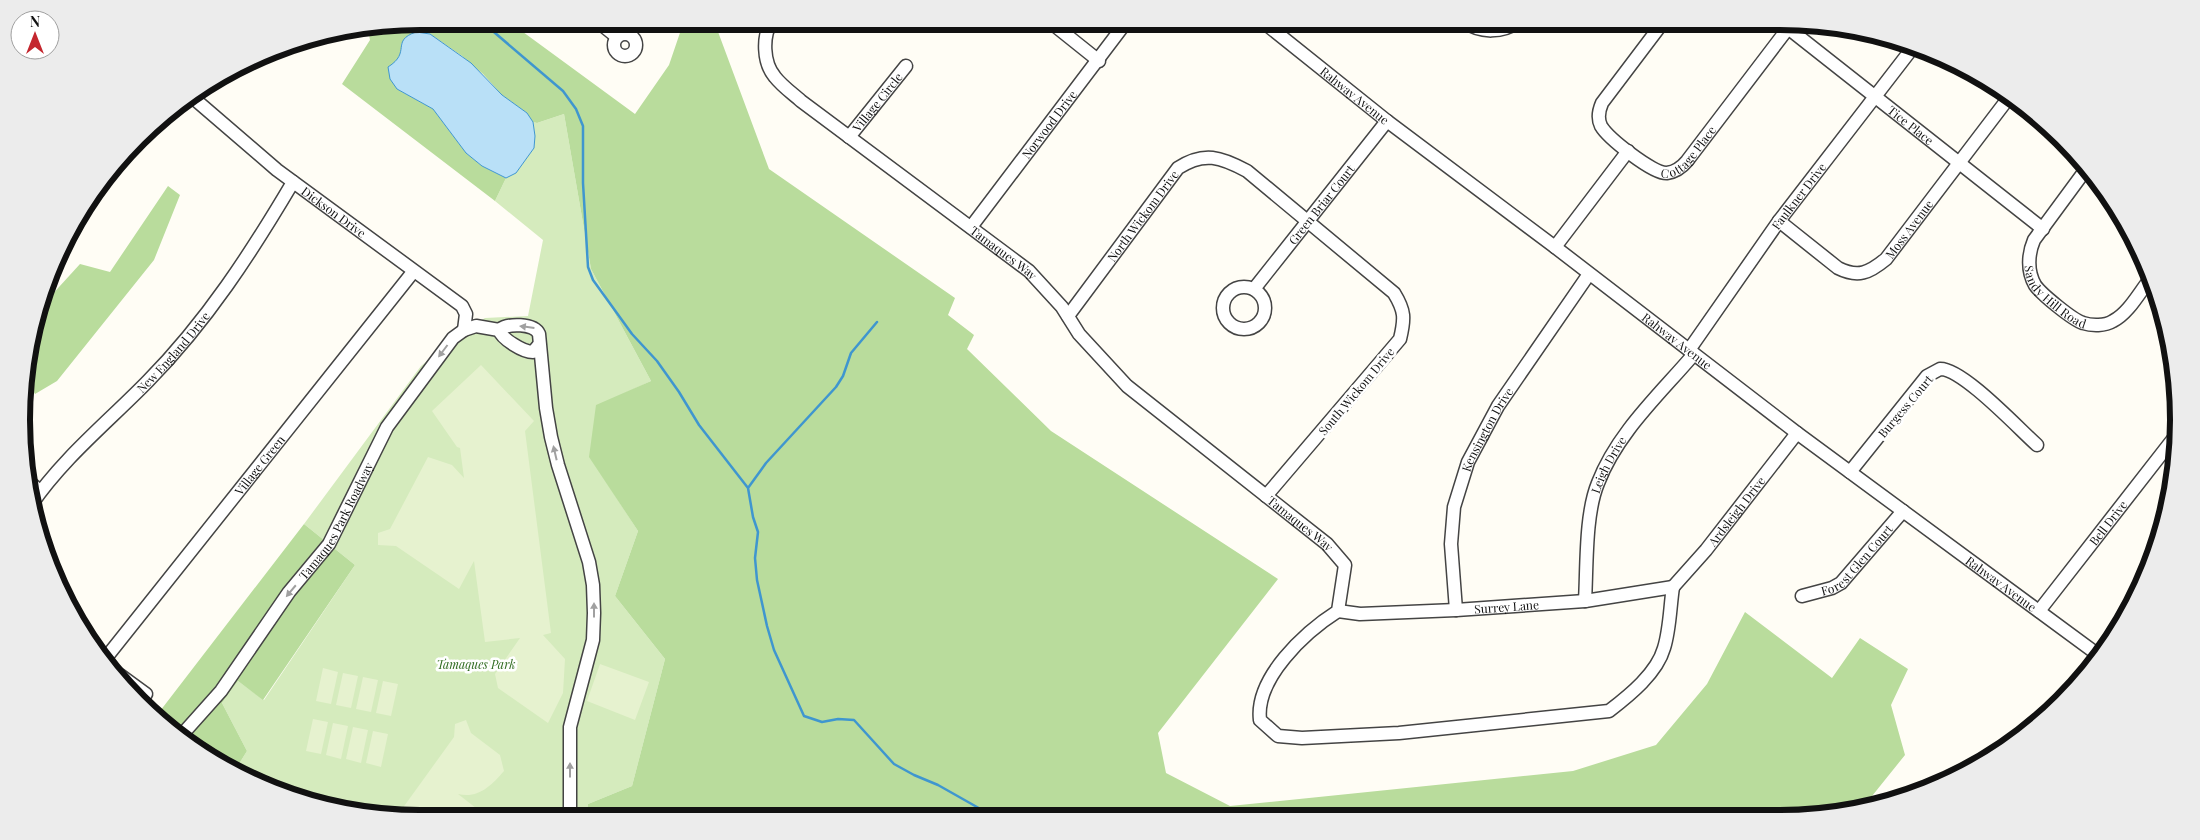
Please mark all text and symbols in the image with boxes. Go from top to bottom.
north arrow [10,10,60,60]
text: N [30,12,40,31]
street label: Rahway Avenue [1317,63,1393,128]
street label: Village Circle [848,69,906,135]
street label: Norwood Drive [1018,87,1080,162]
street label: Tice Place [1885,102,1937,148]
street label: Cottage Place [1660,122,1719,181]
street label: Faulkner Drive [1768,159,1829,233]
street label: Green Briar Court [1284,160,1358,248]
street label: North Wickom Drive [1103,167,1182,265]
street label: Dickson Drive [298,183,369,241]
street label: Moss Avenue [1881,196,1936,262]
street label: Tamaques Way [967,222,1041,283]
street label: Sandy Hill Road [2021,264,2089,332]
street label: New England Drive [133,308,213,396]
street label: Rahway Avenue [1639,309,1715,373]
one-way arrow [518,323,534,331]
one-way arrow [437,344,448,357]
street label: South Wickom Drive [1315,344,1397,438]
street label: Burgess Court [1874,371,1936,441]
street label: Kensington Drive [1458,384,1516,473]
street label: Village Green [230,432,288,499]
street label: Leigh Drive [1587,433,1629,495]
one-way arrow [551,446,559,461]
street label: Tamaques Park Roadway [295,459,376,583]
street label: Ardsleigh Drive [1704,473,1768,550]
street label: Tamaques Way [1264,492,1337,554]
street label: Bell Drive [2085,497,2130,548]
street label: Forest Glen Court [1819,521,1896,599]
street label: Rahway Avenue [1963,552,2040,615]
one-way arrow [286,584,297,597]
street label: Surrey Lane [1474,596,1540,617]
one-way arrow [590,602,598,618]
park label: Tamaques Park [437,656,515,672]
one-way arrow [566,761,574,777]

